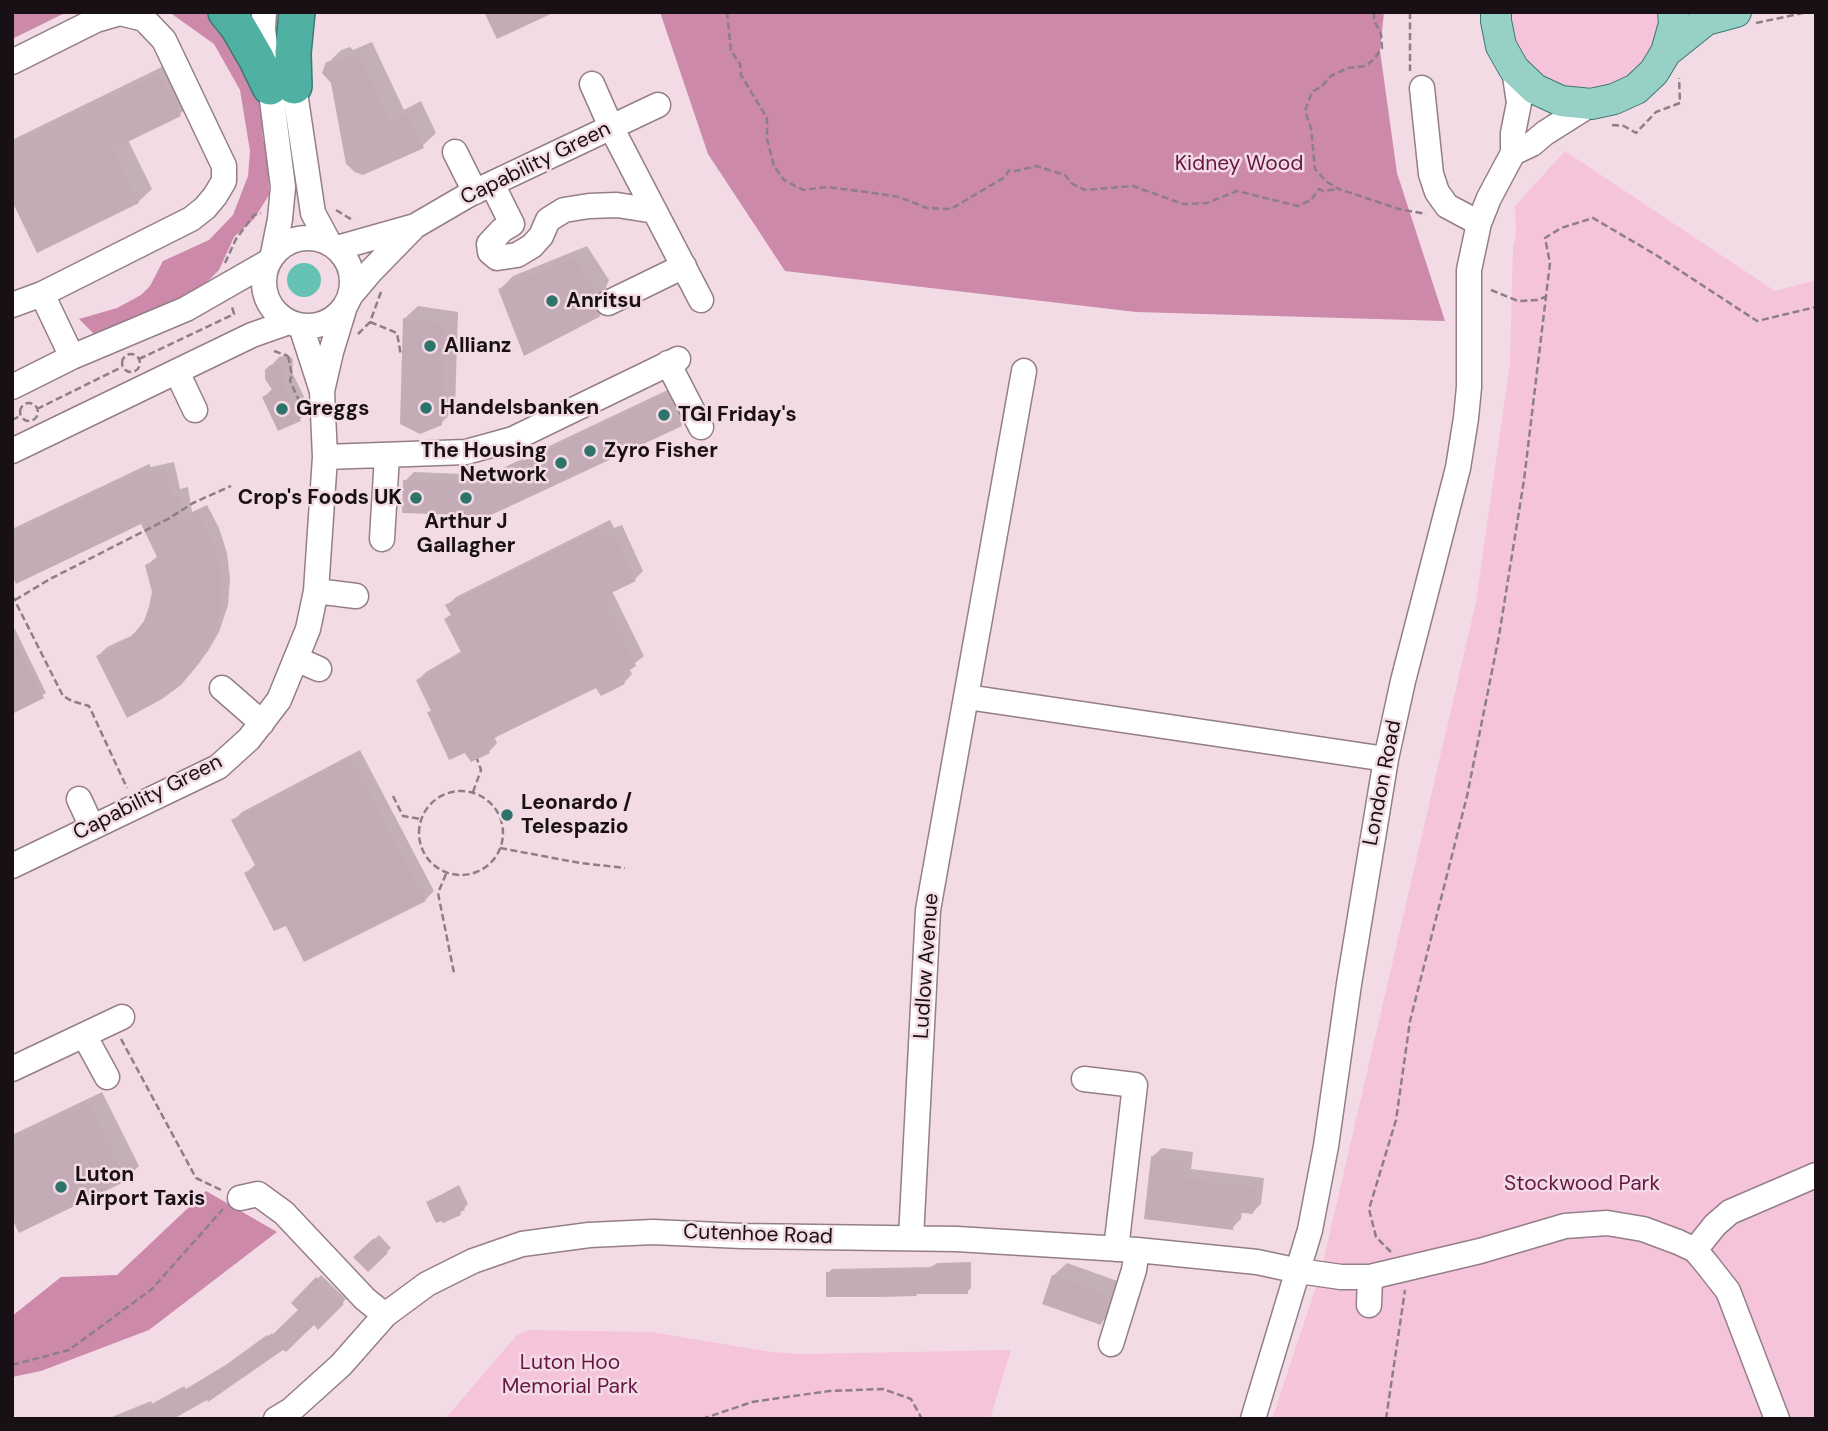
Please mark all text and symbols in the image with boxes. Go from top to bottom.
street label: Capability Green [457,117,615,211]
park label: Kidney Wood [1175,151,1303,177]
place label: Anritsu [566,288,641,314]
marker: Anritsu [544,293,560,309]
place label: Allianz [444,333,511,359]
marker: Allianz [422,338,438,354]
place label: Handelsbanken [440,395,599,421]
place label: Greggs [296,396,369,422]
marker: Handelsbanken [418,400,434,416]
marker: Greggs [274,401,290,417]
place label: TGI Friday's [678,402,797,428]
marker: TGI Friday's [656,407,672,423]
place label: The Housing Network [421,438,547,488]
place label: Zyro Fisher [604,438,718,464]
marker: Zyro Fisher [582,443,598,459]
marker: The Housing Network [553,455,569,471]
place label: Crop's Foods UK [238,485,402,511]
marker: Crop's Foods UK [408,490,424,506]
marker: Arthur J Gallagher [458,490,474,506]
place label: Arthur J Gallagher [417,509,515,559]
street label: London Road [1358,718,1408,848]
street label: Capability Green [69,750,227,846]
place label: Leonardo / Telespazio [521,790,632,840]
marker: Leonardo / Telespazio [499,807,515,823]
street label: Ludlow Avenue [909,892,945,1040]
place label: Luton Airport Taxis [75,1162,205,1212]
park label: Stockwood Park [1504,1171,1660,1197]
marker: Luton Airport Taxis [53,1179,69,1195]
street label: Cutenhoe Road [683,1220,833,1250]
park label: Luton Hoo Memorial Park [502,1350,638,1400]

